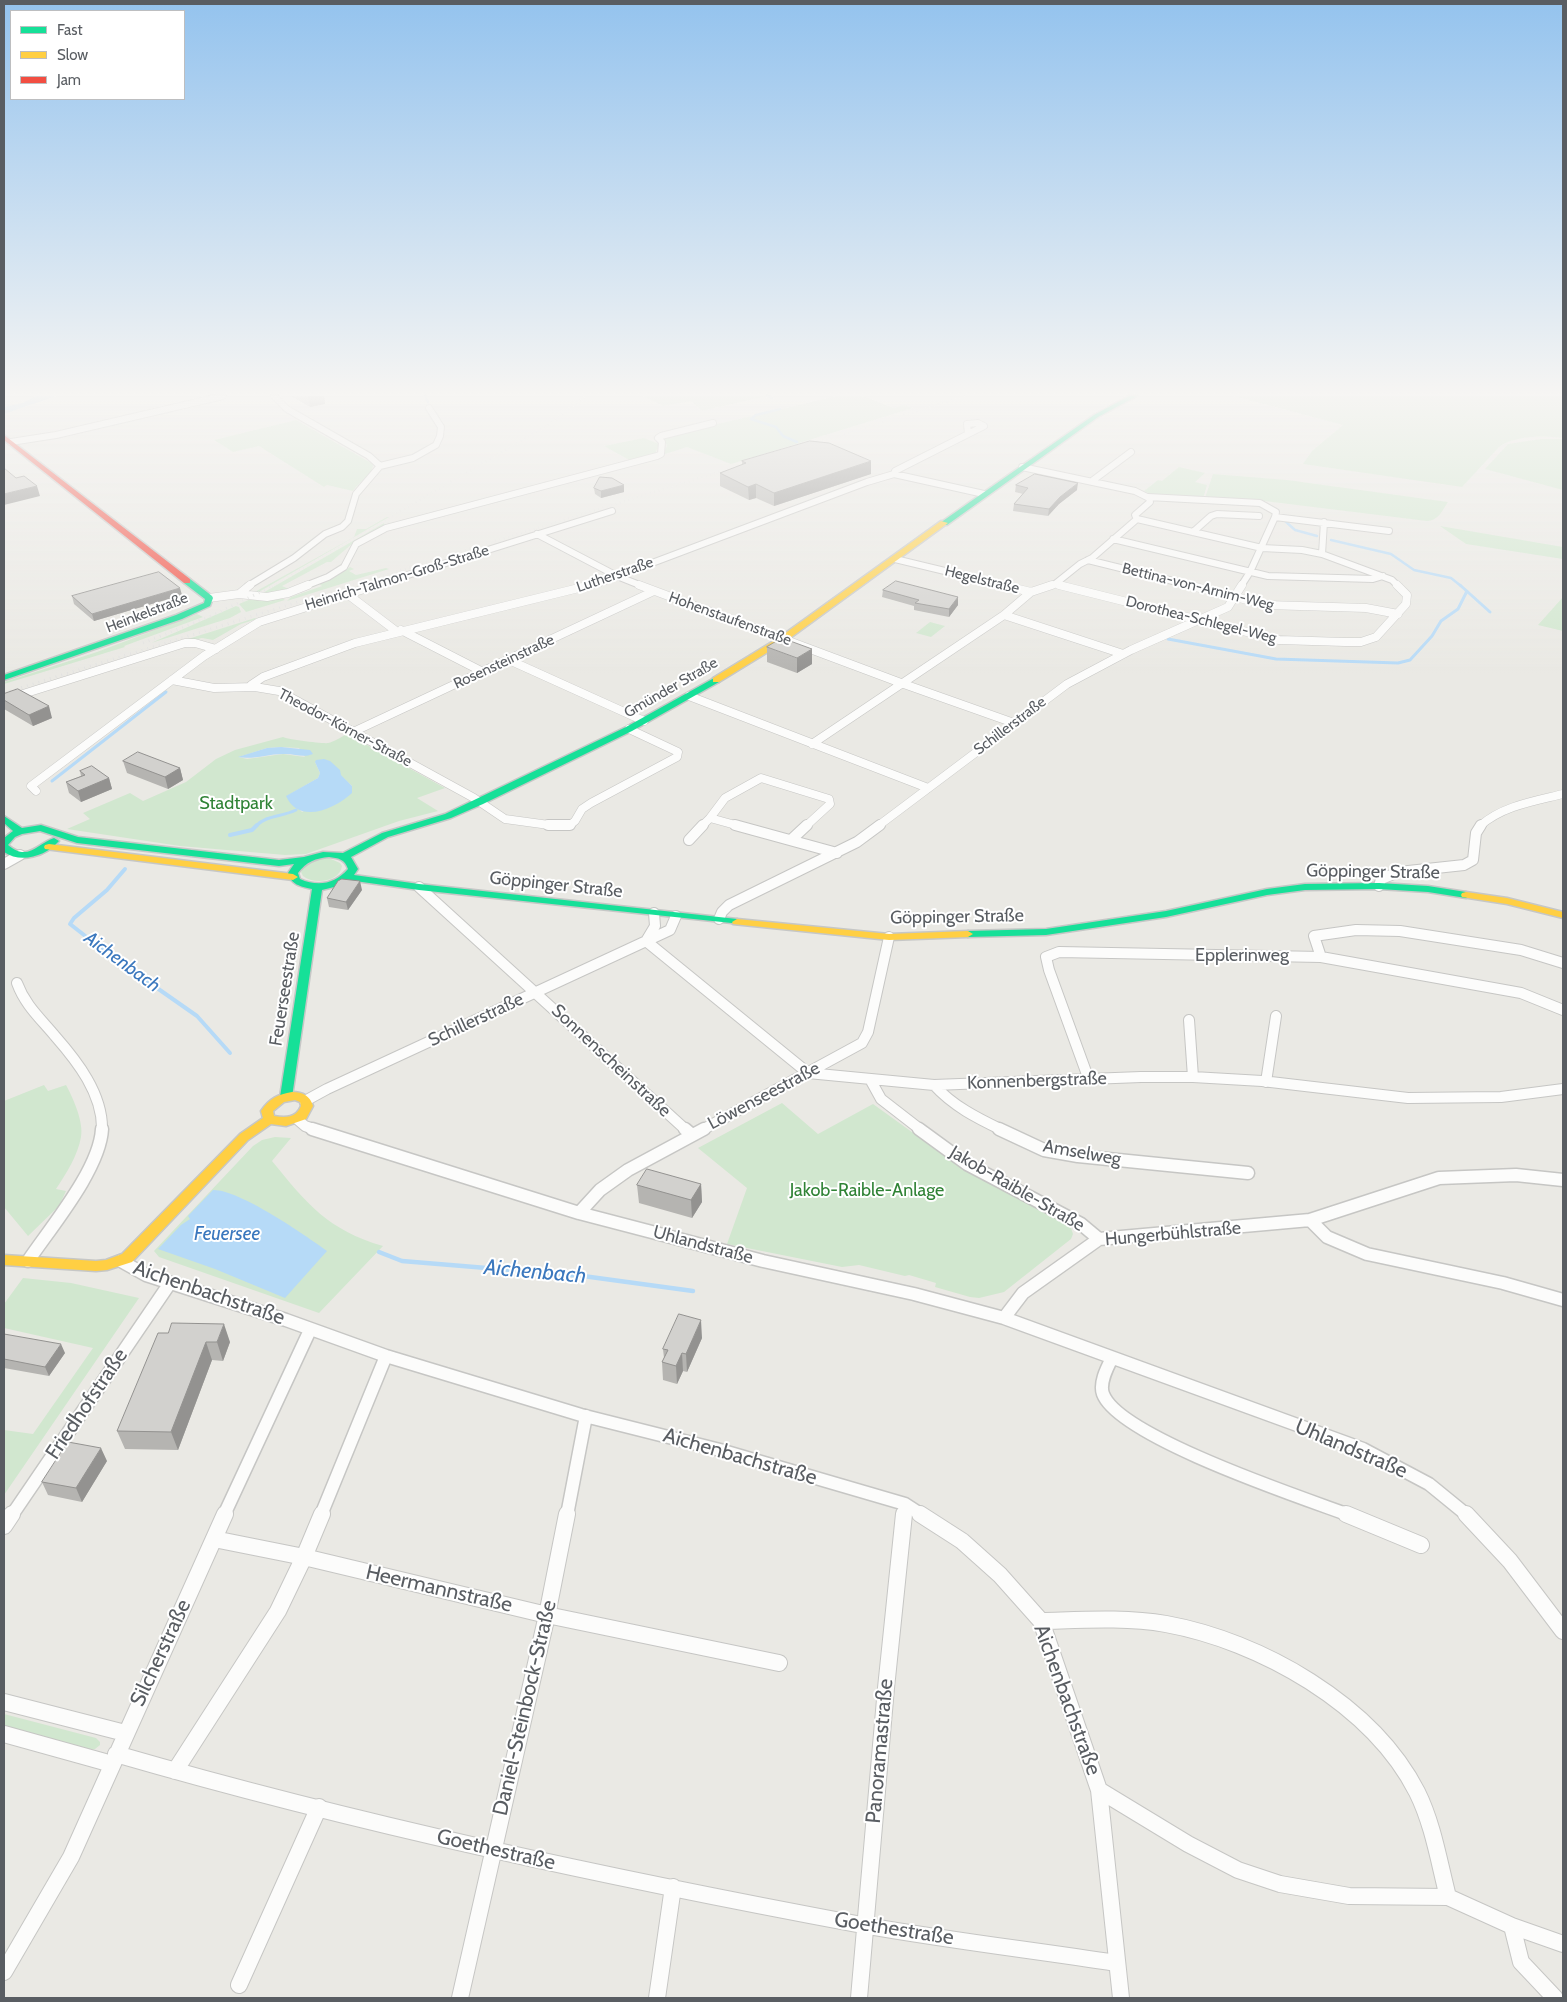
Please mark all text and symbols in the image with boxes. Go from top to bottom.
legend [10,10,185,100]
text: Fast [57,21,82,39]
text: Slow [57,46,88,64]
text: Jam [57,71,81,89]
street label: Heinrich-Talmon-Groß-Straße [303,541,491,615]
street label: Lutherstraße [574,553,656,597]
street label: Bettina-von-Arnim-Weg [1120,559,1276,615]
street label: Hegelstraße [943,562,1021,598]
street label: Hohenstaufenstraße [666,588,794,650]
street label: Heinkelstraße [103,589,191,637]
street label: Dorothea-Schlegel-Weg [1124,593,1278,647]
street label: Rosensteinstraße [451,631,557,693]
street label: Gmünder Straße [621,654,721,722]
street label: Theodor-Körner-Straße [275,685,415,771]
street label: Schillerstraße [970,693,1050,759]
park label: Stadtpark [199,793,273,815]
street label: Göppinger Straße [1306,860,1440,884]
street label: Göppinger Straße [488,867,624,903]
street label: Göppinger Straße [890,905,1024,929]
water label: Aichenbach [80,927,164,997]
street label: Feuerseestraße [265,930,305,1048]
street label: Epplerinweg [1195,945,1289,967]
street label: Schillerstraße [425,988,527,1052]
street label: Sonnenscheinstraße [547,1000,675,1122]
street label: Löwenseestraße [704,1057,824,1135]
street label: Konnenbergstraße [967,1068,1107,1094]
street label: Amselweg [1041,1136,1123,1170]
street label: Jakob-Raible-Straße [946,1142,1088,1236]
park label: Jakob-Raible-Anlage [790,1180,944,1202]
street label: Hungerbühlstraße [1104,1217,1242,1251]
street label: Uhlandstraße [651,1221,755,1269]
water label: Feuersee [194,1223,260,1245]
water label: Aichenbach [483,1254,587,1290]
street label: Aichenbachstraße [130,1255,288,1331]
street label: Friedhofstraße [41,1344,133,1464]
street label: Uhlandstraße [1291,1414,1411,1484]
street label: Aichenbachstraße [660,1423,820,1491]
street label: Heermannstraße [363,1560,515,1618]
street label: Silcherstraße [125,1596,197,1710]
street label: Daniel-Steinbock-Straße [488,1598,562,1818]
street label: Aichenbachstraße [1028,1621,1106,1779]
street label: Panoramastraße [861,1678,899,1824]
street label: Goethestraße [434,1824,558,1876]
street label: Goethestraße [832,1907,956,1951]

